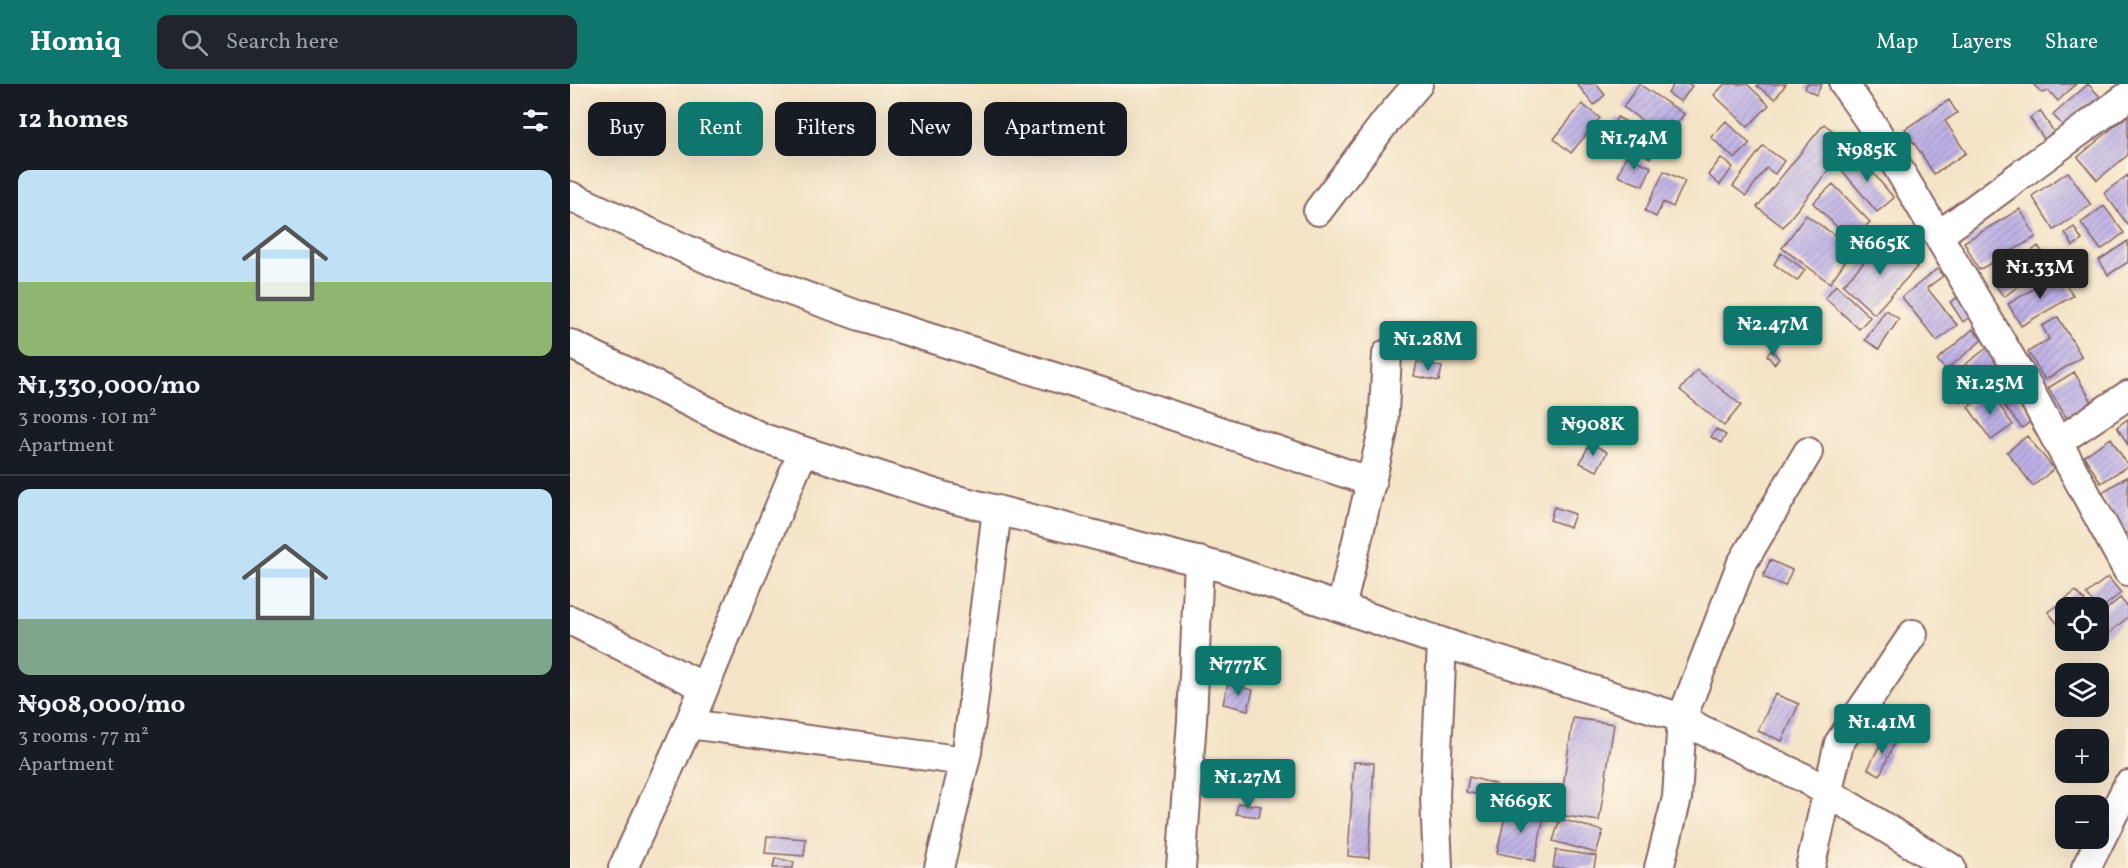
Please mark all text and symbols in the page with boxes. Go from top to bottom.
search box [157,15,577,69]
text: Homiq [30,23,121,62]
icon: search [178,26,211,59]
text: Search here [226,27,339,58]
text: Map [1876,28,1918,57]
text: Layers [1951,28,2012,57]
text: Share [2045,28,2098,57]
text: 12 homes [18,102,129,138]
chip: Buy [588,102,666,156]
chip: Rent [678,102,763,156]
chip: Filters [775,102,876,156]
chip: New [888,102,972,156]
chip: Apartment [984,102,1127,156]
icon: filters [519,104,552,137]
pin: ₦1.74M [1585,120,1683,171]
text: ₦1.74M [1600,125,1668,153]
pin: ₦985K [1825,132,1909,183]
text: ₦985K [1837,137,1897,165]
icon: home [231,209,339,317]
pin: ₦665K [1838,225,1922,276]
text: ₦665K [1850,230,1910,258]
pin: ₦1.33M [1991,249,2089,300]
text: ₦1.33M [2006,254,2074,282]
pin: ₦2.47M [1724,306,1822,357]
text: ₦2.47M [1737,311,1809,339]
pin: ₦1.28M [1379,321,1477,372]
text: ₦1.28M [1394,326,1462,354]
pin: ₦1.25M [1941,365,2039,416]
text: ₦1,330,000/mo [18,368,200,404]
text: ₦1.25M [1956,370,2024,398]
text: 3 rooms · 101 m² [18,404,157,432]
pin: ₦908K [1551,406,1635,457]
text: ₦908K [1561,411,1625,439]
text: Apartment [18,432,114,460]
icon: home [231,528,339,636]
map controls [2055,597,2109,849]
button: locate [2055,597,2109,651]
pin: ₦777K [1196,646,1280,697]
text: ₦777K [1209,651,1267,679]
button: layers [2055,663,2109,717]
text: ₦908,000/mo [18,687,185,723]
pin: ₦1.41M [1833,704,1931,755]
text: ₦1.41M [1848,709,1916,737]
text: 3 rooms · 77 m² [18,723,149,751]
button: + [2055,729,2109,783]
text: Apartment [18,751,114,779]
pin: ₦1.27M [1199,759,1297,810]
text: ₦1.27M [1214,764,1282,792]
pin: ₦669K [1479,783,1563,834]
text: ₦669K [1490,788,1552,816]
button: − [2055,795,2109,849]

